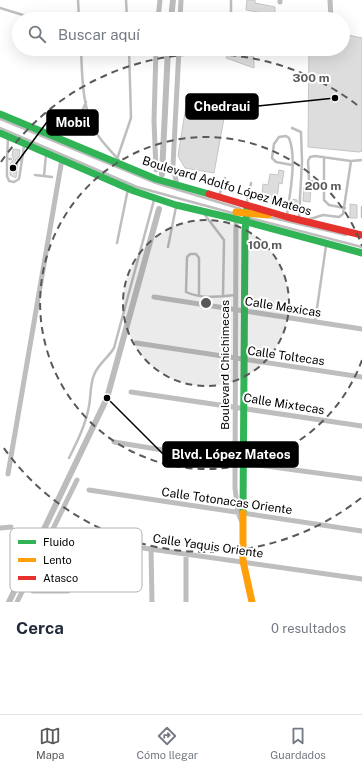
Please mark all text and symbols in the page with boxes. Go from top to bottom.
search box [12,12,350,56]
icon: search [26,23,48,45]
text: Buscar aquí [58,26,140,43]
text: 300 m [293,71,330,85]
callout: Chedraui [186,94,258,119]
text: Chedraui [194,99,250,114]
callout: Mobil [47,110,98,135]
text: Mobil [56,115,90,130]
street label: Boulevard Adolfo López Mateos [141,154,313,218]
text: 200 m [305,179,341,193]
text: 100 m [248,238,282,252]
street label: Calle Mexicas [244,294,322,320]
centre of rings [199,296,213,310]
street label: Boulevard Chichimecas [218,300,232,430]
street label: Calle Toltecas [246,344,326,368]
street label: Calle Mixtecas [243,391,325,417]
callout: Blvd. López Mateos [163,442,298,467]
text: Blvd. López Mateos [171,447,291,462]
street label: Calle Totonacas Oriente [161,485,294,517]
legend [10,528,142,592]
street label: Calle Yaquis Oriente [152,531,264,561]
text: Fluido [43,536,75,548]
text: Lento [43,554,72,566]
text: Atasco [43,572,78,584]
text: Cerca [16,618,64,638]
text: 0 resultados [271,621,346,636]
tab: Mapa [36,725,64,761]
tab: Cómo llegar [137,725,198,761]
tab: Guardados [270,725,326,761]

